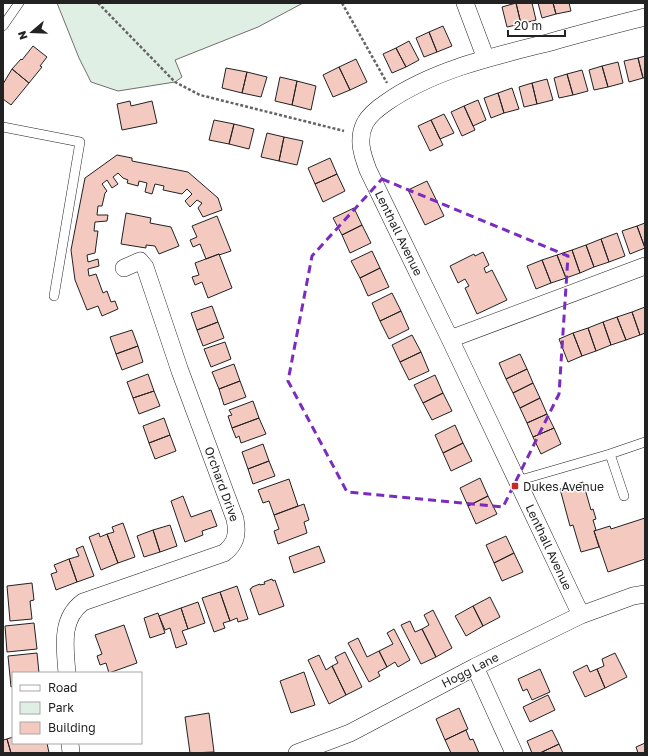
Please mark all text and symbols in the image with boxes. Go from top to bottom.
north arrow [12,12,52,52]
scale bar [508,12,565,38]
text: 20 m [514,18,542,33]
text: N [15,29,30,41]
street label: Lenthall Avenue [372,188,426,278]
street label: Orchard Drive [201,444,243,524]
place label: Dukes Avenue [523,479,604,494]
marker: Dukes Avenue [510,481,520,491]
street label: Lenthall Avenue [523,502,575,592]
street label: Hogg Lane [439,649,501,691]
legend [12,672,142,744]
text: Road [48,680,77,695]
text: Park [48,700,74,715]
text: Building [48,720,96,735]

